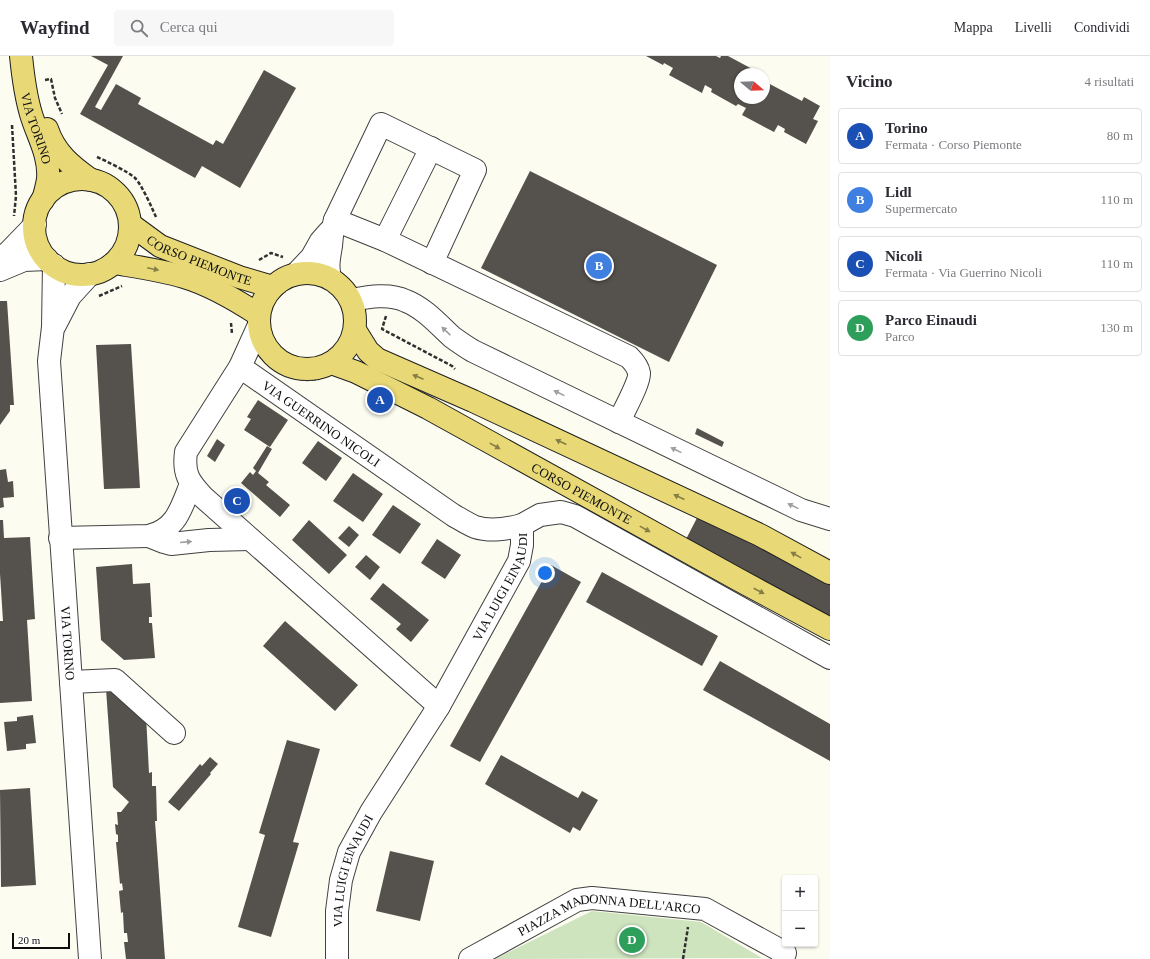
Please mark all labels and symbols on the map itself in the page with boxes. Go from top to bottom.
north arrow [734,68,770,104]
street label: VIA TORINO [18,91,54,165]
street label: CORSO PIEMONTE [144,232,254,288]
pin: B [586,251,612,281]
one-way arrow [147,267,159,273]
one-way arrow [441,326,451,335]
one-way arrow [412,374,423,380]
street label: VIA GUERRINO NICOLI [259,376,383,470]
pin: A [367,385,393,415]
one-way arrow [554,390,565,396]
one-way arrow [556,439,567,445]
one-way arrow [489,442,501,449]
one-way arrow [671,447,682,453]
street label: CORSO PIEMONTE [529,460,635,527]
pin: C [224,486,250,516]
one-way arrow [674,494,685,500]
one-way arrow [788,503,799,509]
one-way arrow [639,525,651,532]
street label: VIA LUIGI EINAUDI [469,533,530,644]
one-way arrow [180,539,193,545]
one-way arrow [790,551,802,558]
your location [535,563,555,583]
one-way arrow [753,588,765,595]
street label: VIA TORINO [58,606,78,681]
street label: VIA LUIGI EINAUDI [330,812,376,927]
street label: PIAZZA MADONNA DELL'ARCO [514,902,706,944]
pin: D [619,925,645,955]
scale bar [12,931,70,950]

